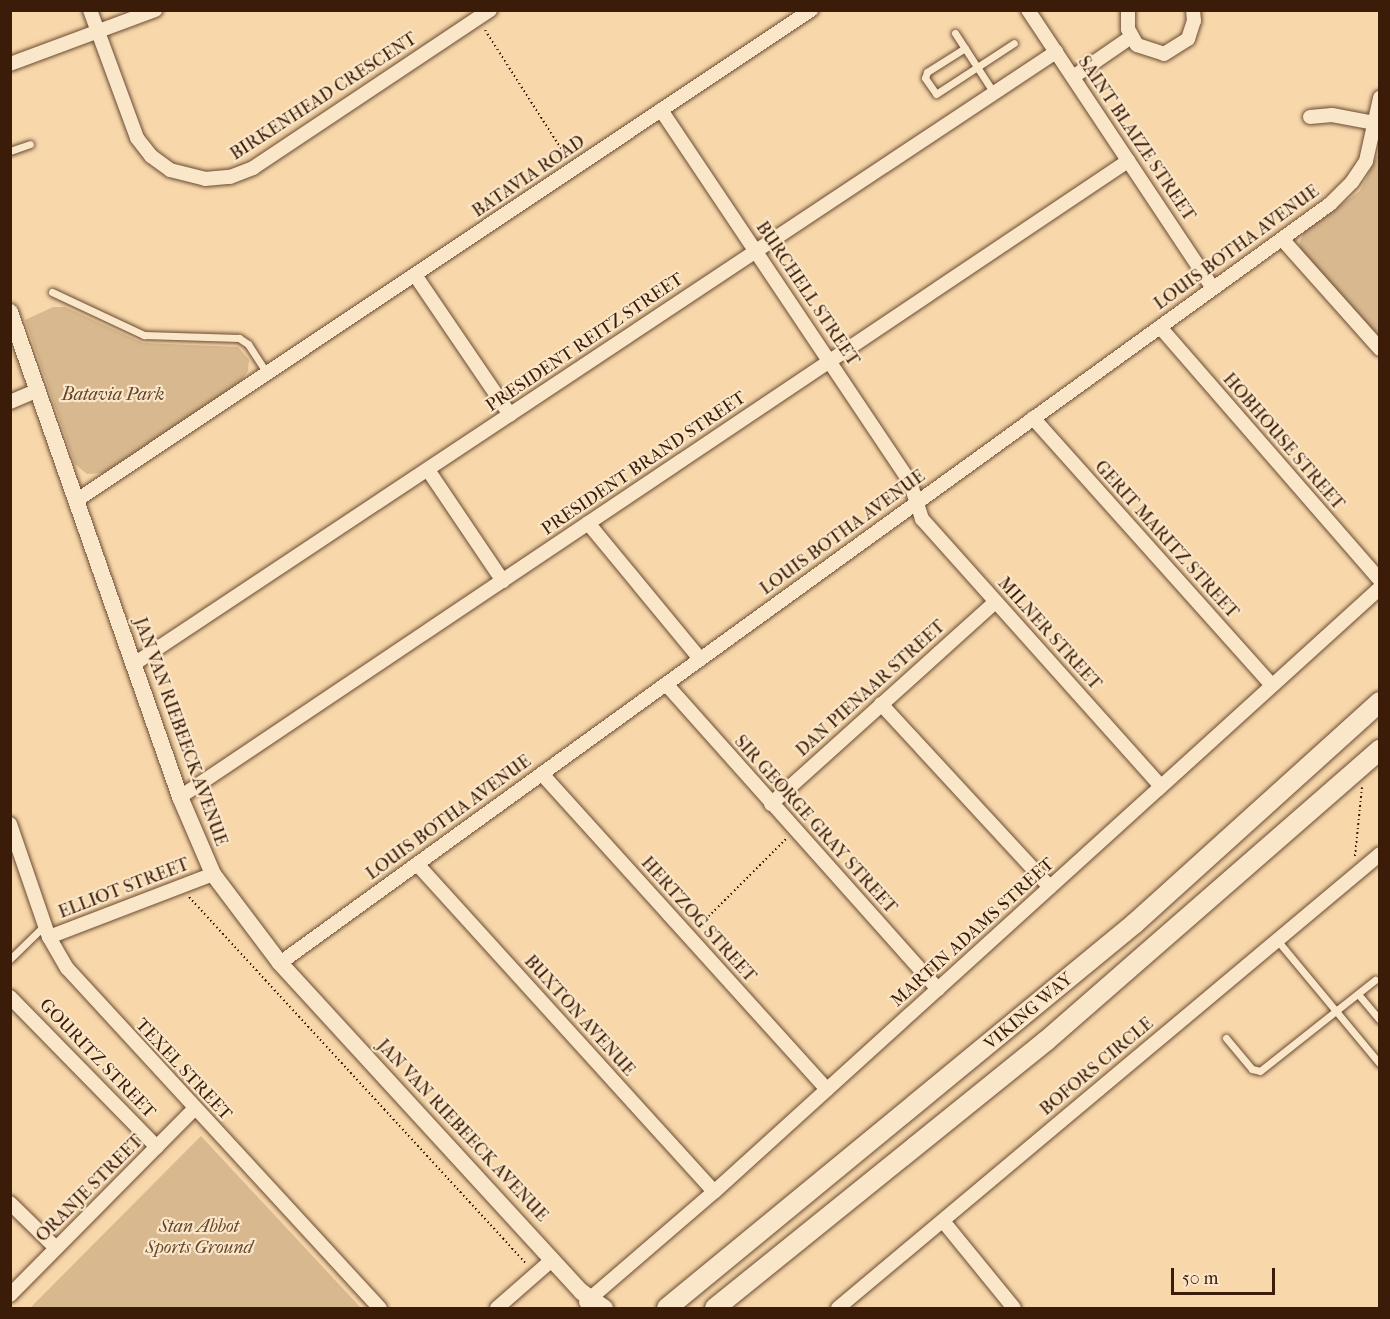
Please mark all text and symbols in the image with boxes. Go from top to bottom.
street label: BIRKENHEAD CRESCENT [227,29,421,165]
street label: SAINT BLAIZE STREET [1073,52,1199,226]
street label: BATAVIA ROAD [469,131,589,223]
street label: LOUIS BOTHA AVENUE [1150,181,1324,315]
street label: BURCHELL STREET [751,218,863,370]
street label: PRESIDENT REITZ STREET [482,269,688,417]
street label: HOBHOUSE STREET [1218,369,1348,515]
park label: Batavia Park [62,384,164,406]
street label: PRESIDENT BRAND STREET [538,388,750,540]
street label: GERIT MARITZ STREET [1089,457,1243,623]
street label: LOUIS BOTHA AVENUE [756,466,930,600]
street label: MILNER STREET [993,573,1105,695]
street label: JAN VAN RIEBEECK AVENUE [129,615,231,849]
street label: DAN PIENAAR STREET [792,616,950,762]
street label: SIR GEORGE GRAY STREET [729,731,901,919]
street label: LOUIS BOTHA AVENUE [362,751,536,885]
street label: HERTZOG STREET [636,853,760,987]
street label: ELLIOT STREET [56,854,192,924]
street label: MARTIN ADAMS STREET [887,854,1059,1012]
street label: BUXTON AVENUE [519,951,639,1081]
street label: VIKING WAY [980,969,1078,1055]
street label: GOURITZ STREET [34,995,160,1123]
street label: BOFORS CIRCLE [1036,1013,1158,1121]
street label: TEXEL STREET [130,1015,236,1125]
street label: JAN VAN RIEBEECK AVENUE [372,1035,552,1227]
street label: ORANJE STREET [32,1131,148,1247]
park label: Stan Abbot Sports Ground [145,1217,253,1260]
scale bar [1174,1256,1278,1294]
text: 50 m [1182,1268,1218,1289]

